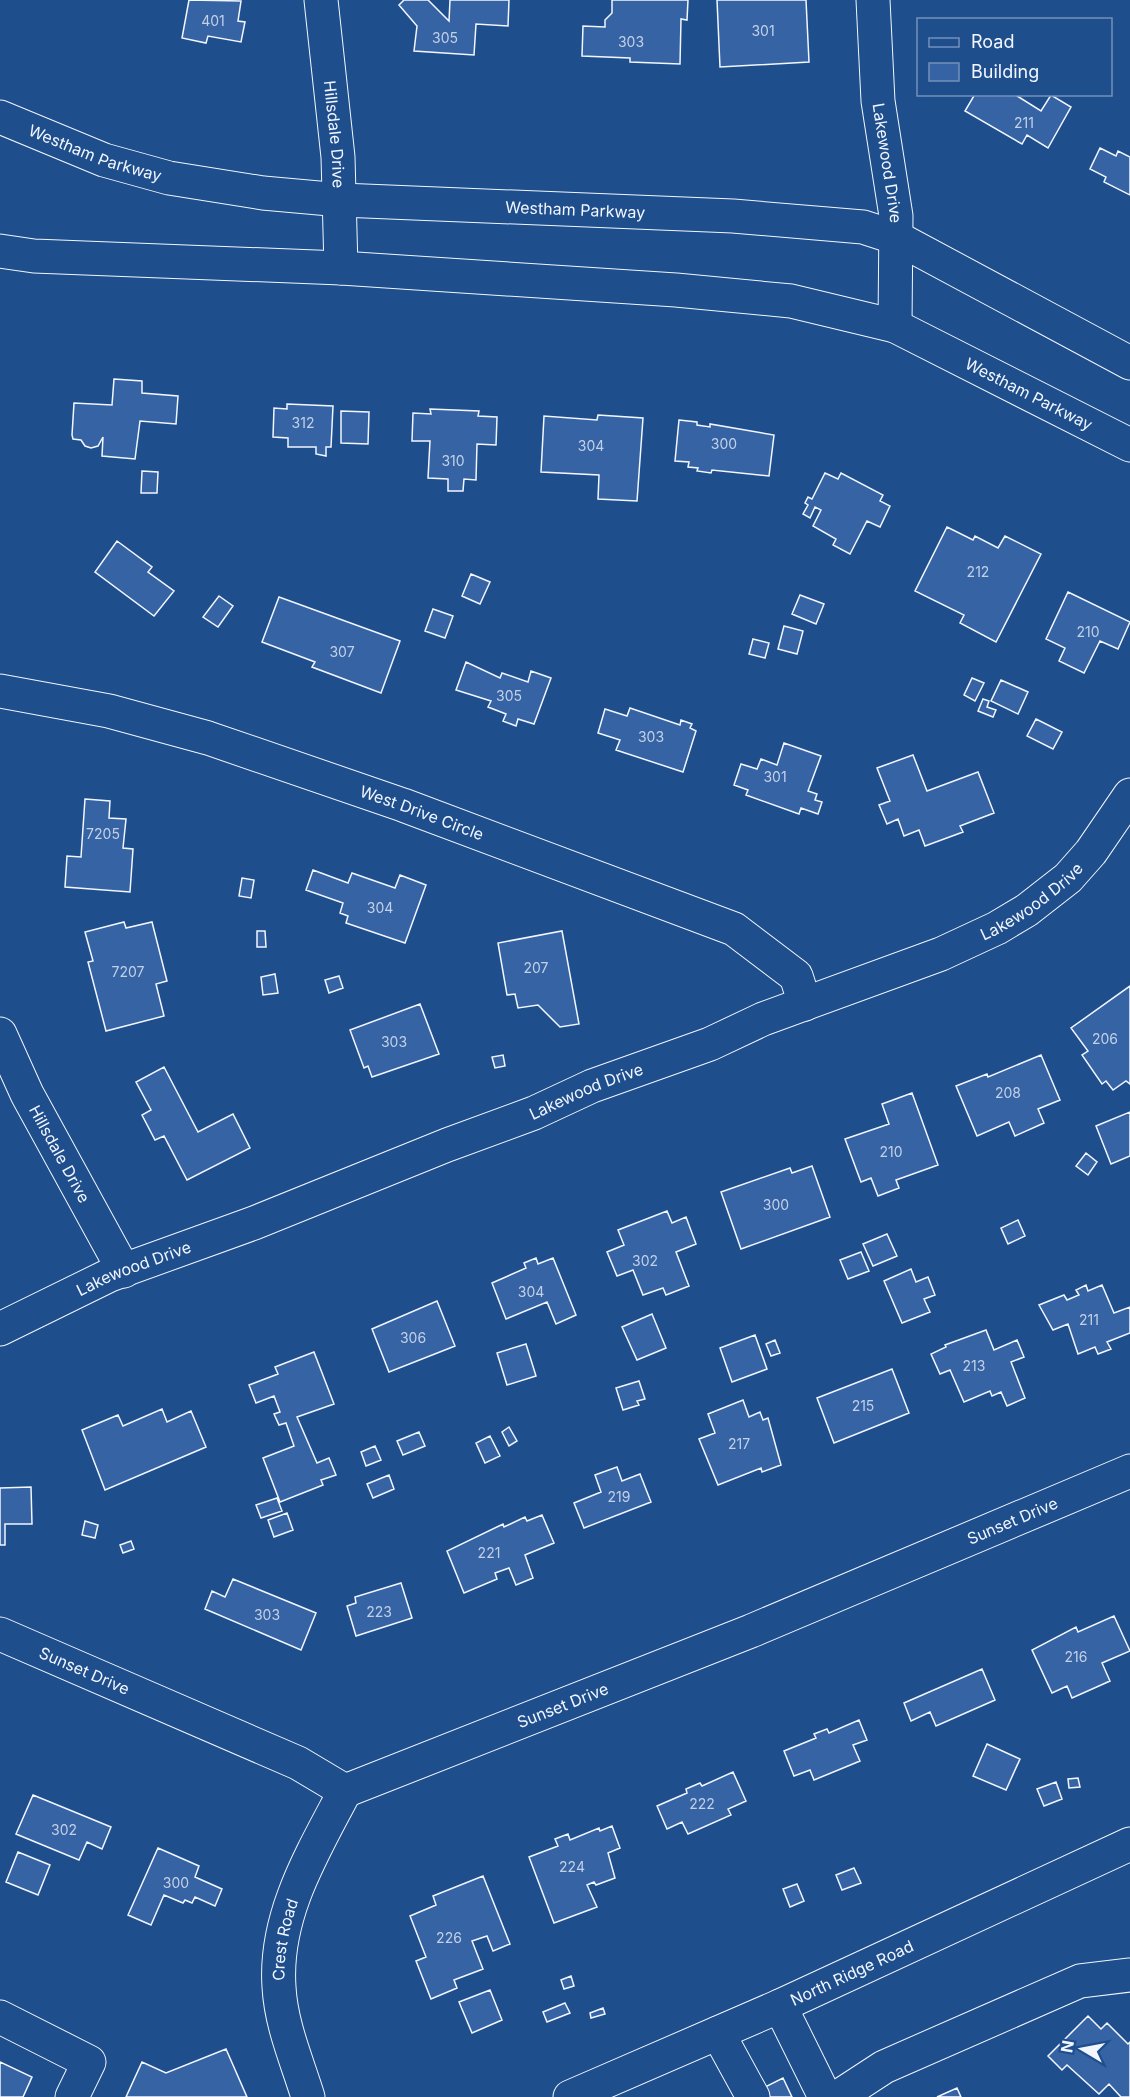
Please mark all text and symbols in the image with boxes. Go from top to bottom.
house number: 401 [201,12,225,29]
legend [917,18,1112,96]
house number: 301 [751,22,775,39]
house number: 305 [432,29,458,46]
text: Road [971,31,1014,52]
house number: 303 [618,33,644,50]
text: Building [971,61,1039,82]
street label: Hillsdale Drive [320,79,349,188]
street label: Lakewood Drive [868,102,906,223]
house number: 211 [1014,114,1034,131]
street label: Westham Parkway [26,120,164,186]
street label: Westham Parkway [505,197,646,222]
street label: Westham Parkway [962,353,1096,434]
house number: 312 [292,414,314,431]
house number: 300 [711,435,737,452]
house number: 304 [578,437,604,454]
house number: 310 [441,452,465,469]
house number: 212 [967,563,989,580]
house number: 210 [1076,623,1100,640]
house number: 307 [329,643,355,660]
house number: 305 [496,687,522,704]
house number: 303 [638,728,664,745]
house number: 301 [763,768,787,785]
street label: West Drive Circle [357,781,487,844]
house number: 7205 [86,825,120,842]
street label: Lakewood Drive [977,858,1087,944]
house number: 304 [367,899,393,916]
house number: 207 [523,959,549,976]
house number: 7207 [112,963,145,980]
house number: 206 [1092,1030,1118,1047]
house number: 303 [381,1033,407,1050]
street label: Lakewood Drive [526,1059,646,1124]
house number: 208 [995,1084,1021,1101]
street label: Hillsdale Drive [25,1102,95,1206]
house number: 210 [879,1143,903,1160]
house number: 300 [763,1196,789,1213]
street label: Lakewood Drive [73,1237,194,1300]
house number: 302 [632,1252,658,1269]
house number: 304 [518,1283,544,1300]
house number: 211 [1079,1311,1099,1328]
house number: 306 [400,1329,426,1346]
house number: 213 [963,1357,985,1374]
house number: 215 [852,1397,874,1414]
house number: 217 [728,1435,750,1452]
house number: 219 [608,1488,630,1505]
street label: Sunset Drive [964,1493,1061,1549]
house number: 221 [478,1544,500,1561]
house number: 223 [366,1603,392,1620]
house number: 303 [254,1606,280,1623]
street label: Sunset Drive [36,1642,133,1699]
house number: 216 [1065,1648,1087,1665]
street label: Sunset Drive [514,1678,611,1732]
house number: 222 [689,1795,715,1812]
house number: 302 [51,1821,77,1838]
house number: 224 [559,1858,585,1875]
house number: 300 [163,1874,189,1891]
street label: Crest Road [269,1896,302,1981]
house number: 226 [436,1929,462,1946]
street label: North Ridge Road [787,1936,917,2010]
north arrow [1052,2019,1112,2079]
text: N [1056,2039,1078,2054]

